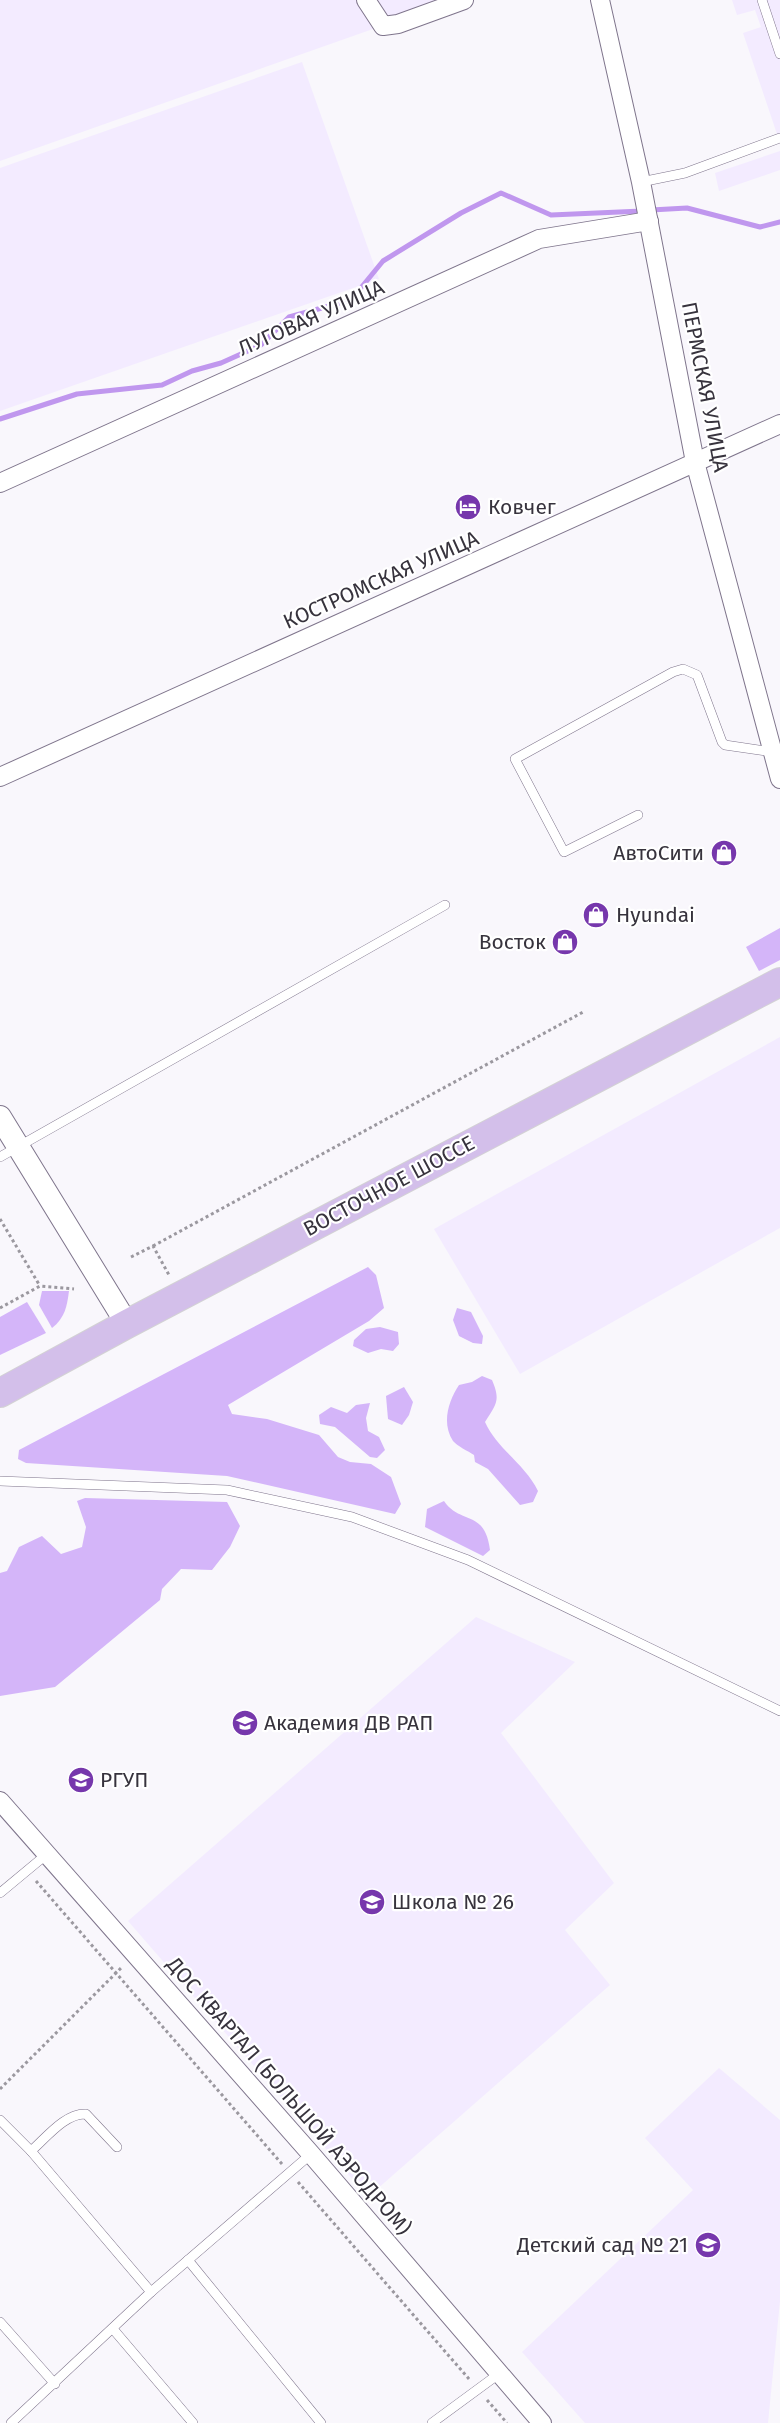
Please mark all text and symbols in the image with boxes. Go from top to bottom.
street label: ЛУГОВАЯ УЛИЦА [234,274,388,362]
street label: ПЕРМСКАЯ УЛИЦА [676,300,734,474]
hotel icon: Ковчег [453,492,483,522]
place label: Ковчег [488,494,556,520]
street label: КОСТРОМСКАЯ УЛИЦА [279,525,483,635]
shop icon: АвтоСити [709,838,739,868]
place label: АвтоСити [613,840,704,866]
shop icon: Hyundai [581,900,611,930]
place label: Hyundai [616,902,695,928]
shop icon: Восток [550,927,580,957]
place label: Восток [479,929,546,955]
street label: ВОСТОЧНОЕ ШОССЕ [299,1130,479,1242]
school or university icon: Академия ДВ РАП [230,1708,260,1738]
place label: Академия ДВ РАП [264,1710,433,1736]
school or university icon: РГУП [66,1765,96,1795]
place label: РГУП [100,1767,148,1793]
school or university icon: Школа № 26 [357,1887,387,1917]
place label: Школа № 26 [392,1889,514,1915]
street label: ДОС КВАРТАЛ (БОЛЬШОЙ АЭРОДРОМ) [160,1951,417,2240]
school or university icon: Детский сад № 21 [693,2230,723,2260]
place label: Детский сад № 21 [516,2232,688,2258]

